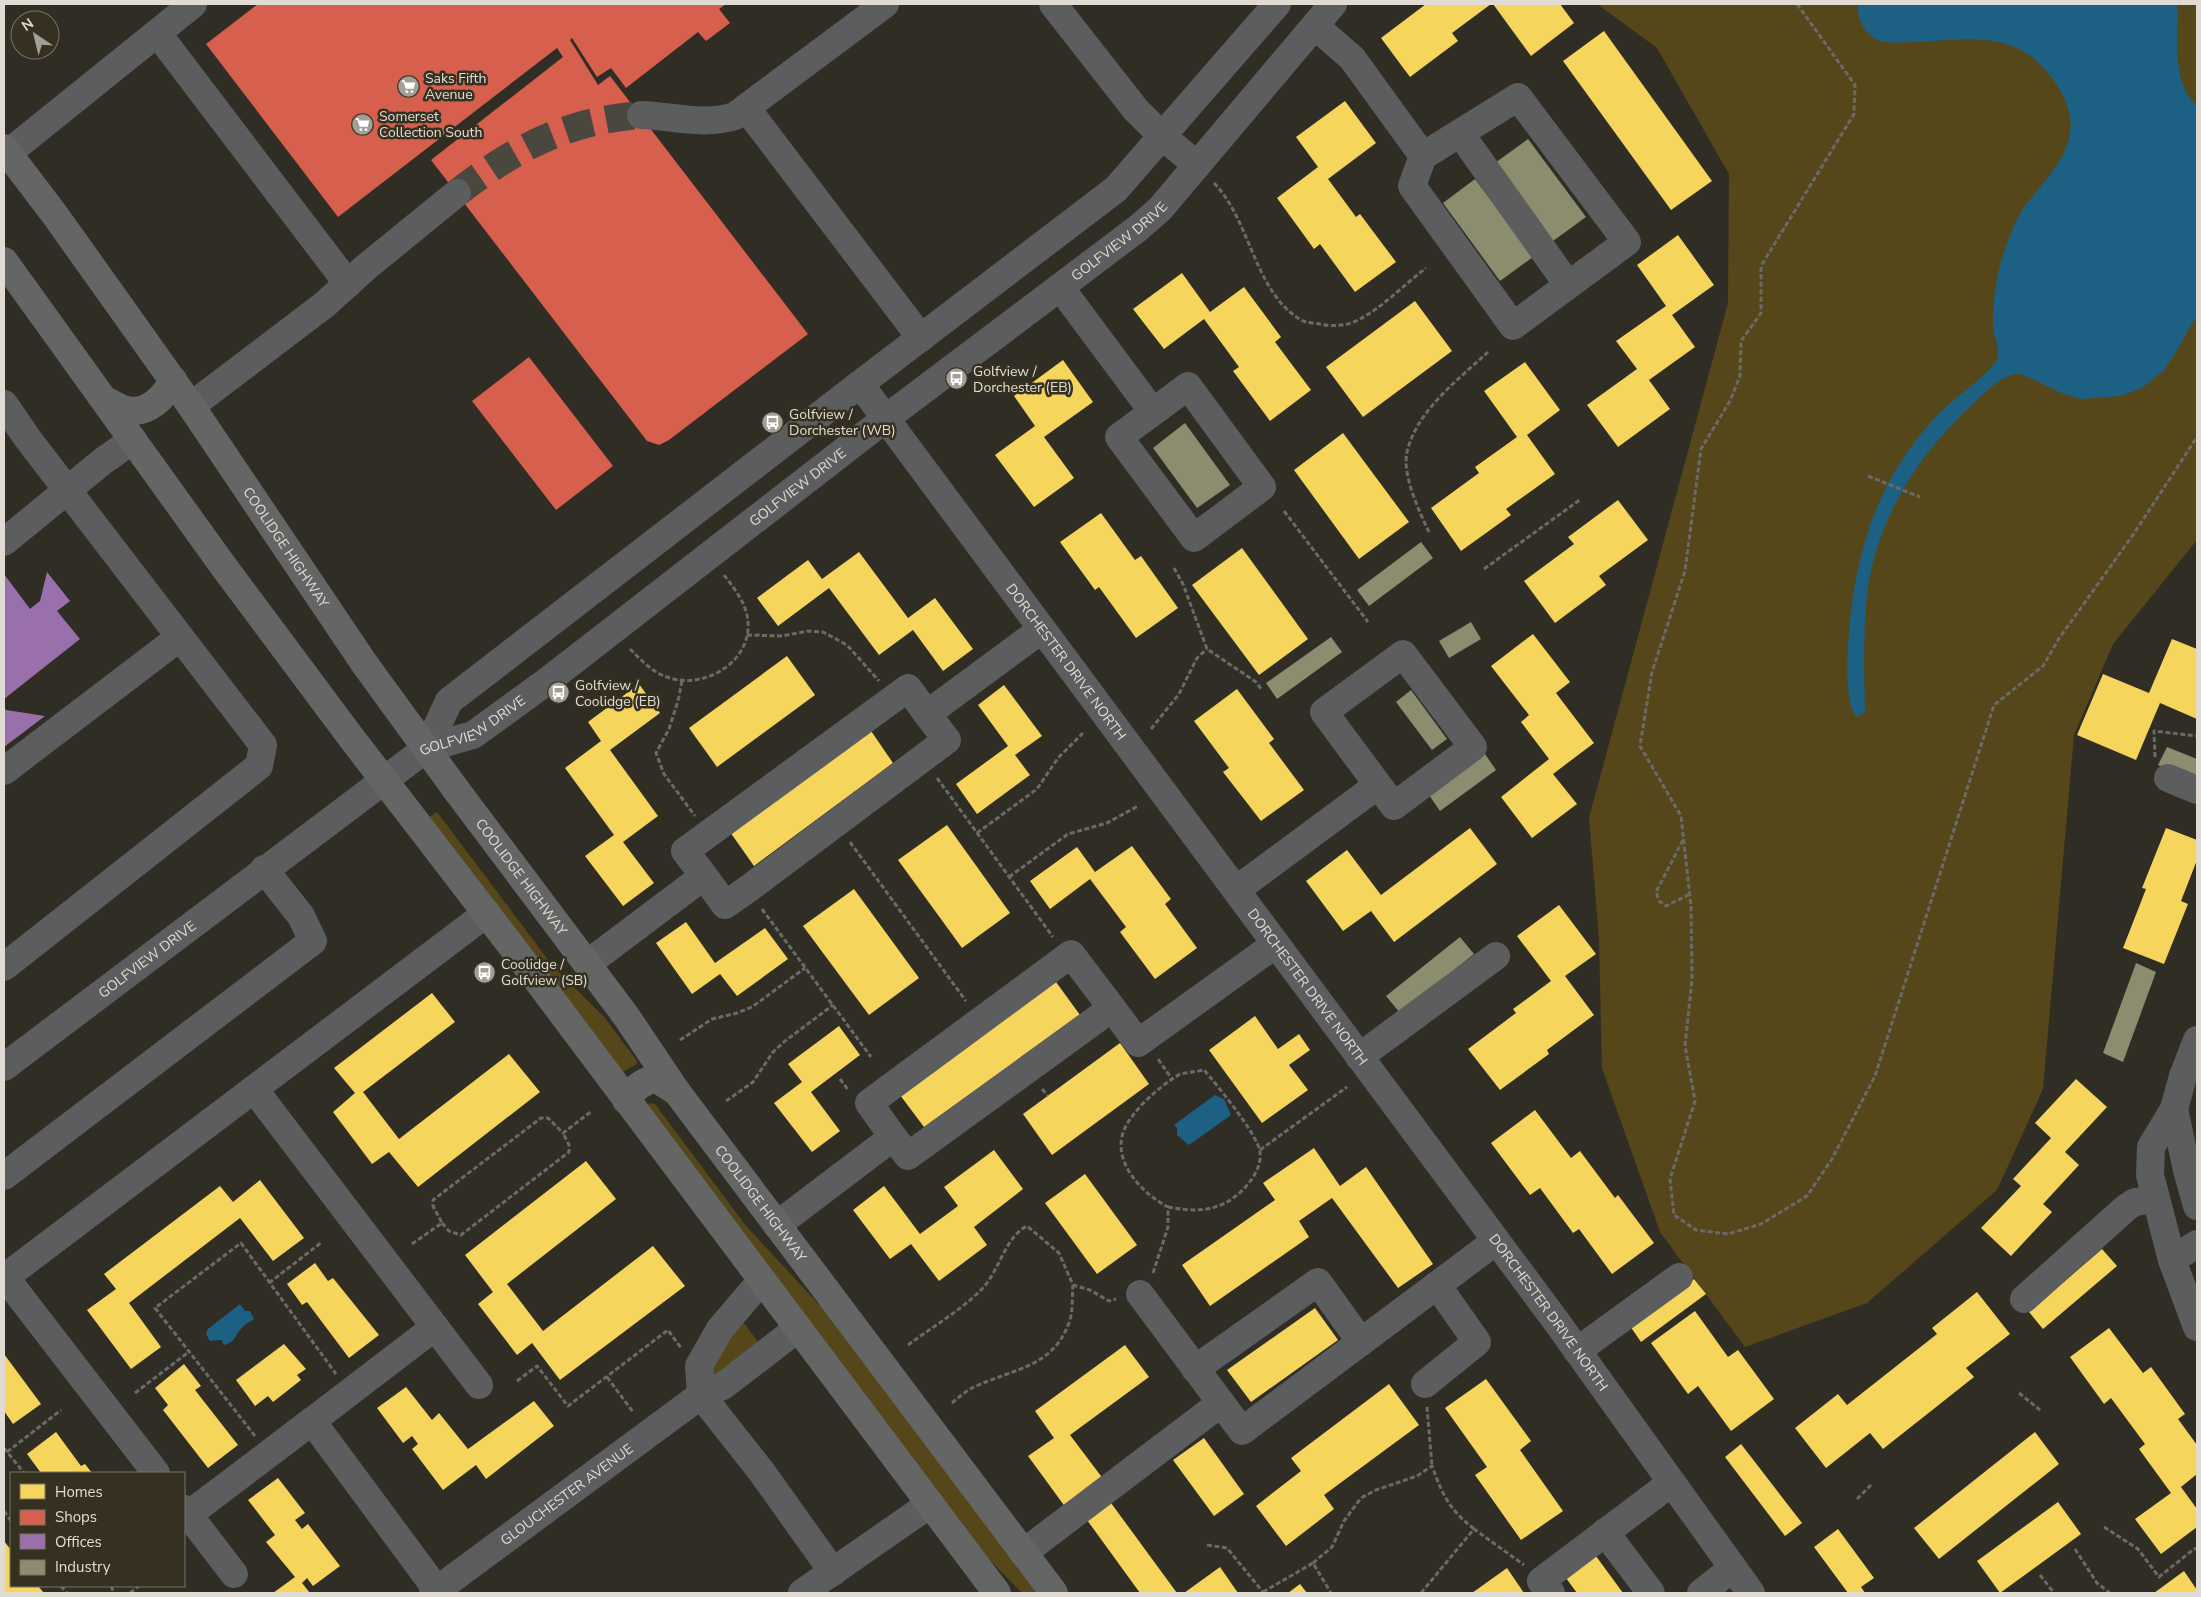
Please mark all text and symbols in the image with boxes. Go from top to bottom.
north arrow [10,10,60,60]
text: N [18,14,38,36]
place label: Saks Fifth Avenue [425,69,486,104]
supermarket icon: Saks Fifth Avenue [397,74,421,98]
place label: Somerset Collection South [379,107,482,142]
supermarket icon: Somerset Collection South [351,112,375,136]
street label: GOLFVIEW DRIVE [1067,198,1172,285]
place label: Golfview / Dorchester (EB) [973,362,1072,397]
bus stop icon: Golfview / Dorchester (EB) [945,367,969,391]
place label: Golfview / Dorchester (WB) [789,405,896,440]
bus stop icon: Golfview / Dorchester (WB) [761,410,785,434]
street label: GOLFVIEW DRIVE [745,444,850,531]
street label: COOLIDGE HIGHWAY [238,484,333,612]
street label: DORCHESTER DRIVE NORTH [1001,580,1130,744]
place label: Golfview / Coolidge (EB) [575,676,661,711]
bus stop icon: Golfview / Coolidge (EB) [547,681,571,705]
street label: GOLFVIEW DRIVE [415,691,529,761]
street label: COOLIDGE HIGHWAY [471,815,572,940]
street label: DORCHESTER DRIVE NORTH [1243,905,1372,1069]
street label: GOLFVIEW DRIVE [94,917,200,1003]
place label: Coolidge / Golfview (SB) [501,955,588,990]
bus stop icon: Coolidge / Golfview (SB) [473,960,497,984]
street label: COOLIDGE HIGHWAY [710,1141,811,1266]
street label: DORCHESTER DRIVE NORTH [1484,1230,1612,1395]
street label: GLOUCHESTER AVENUE [497,1439,637,1550]
legend [10,1472,185,1587]
text: Homes [55,1482,103,1502]
text: Shops [55,1507,97,1527]
text: Offices [55,1532,102,1552]
text: Industry [55,1557,111,1577]

